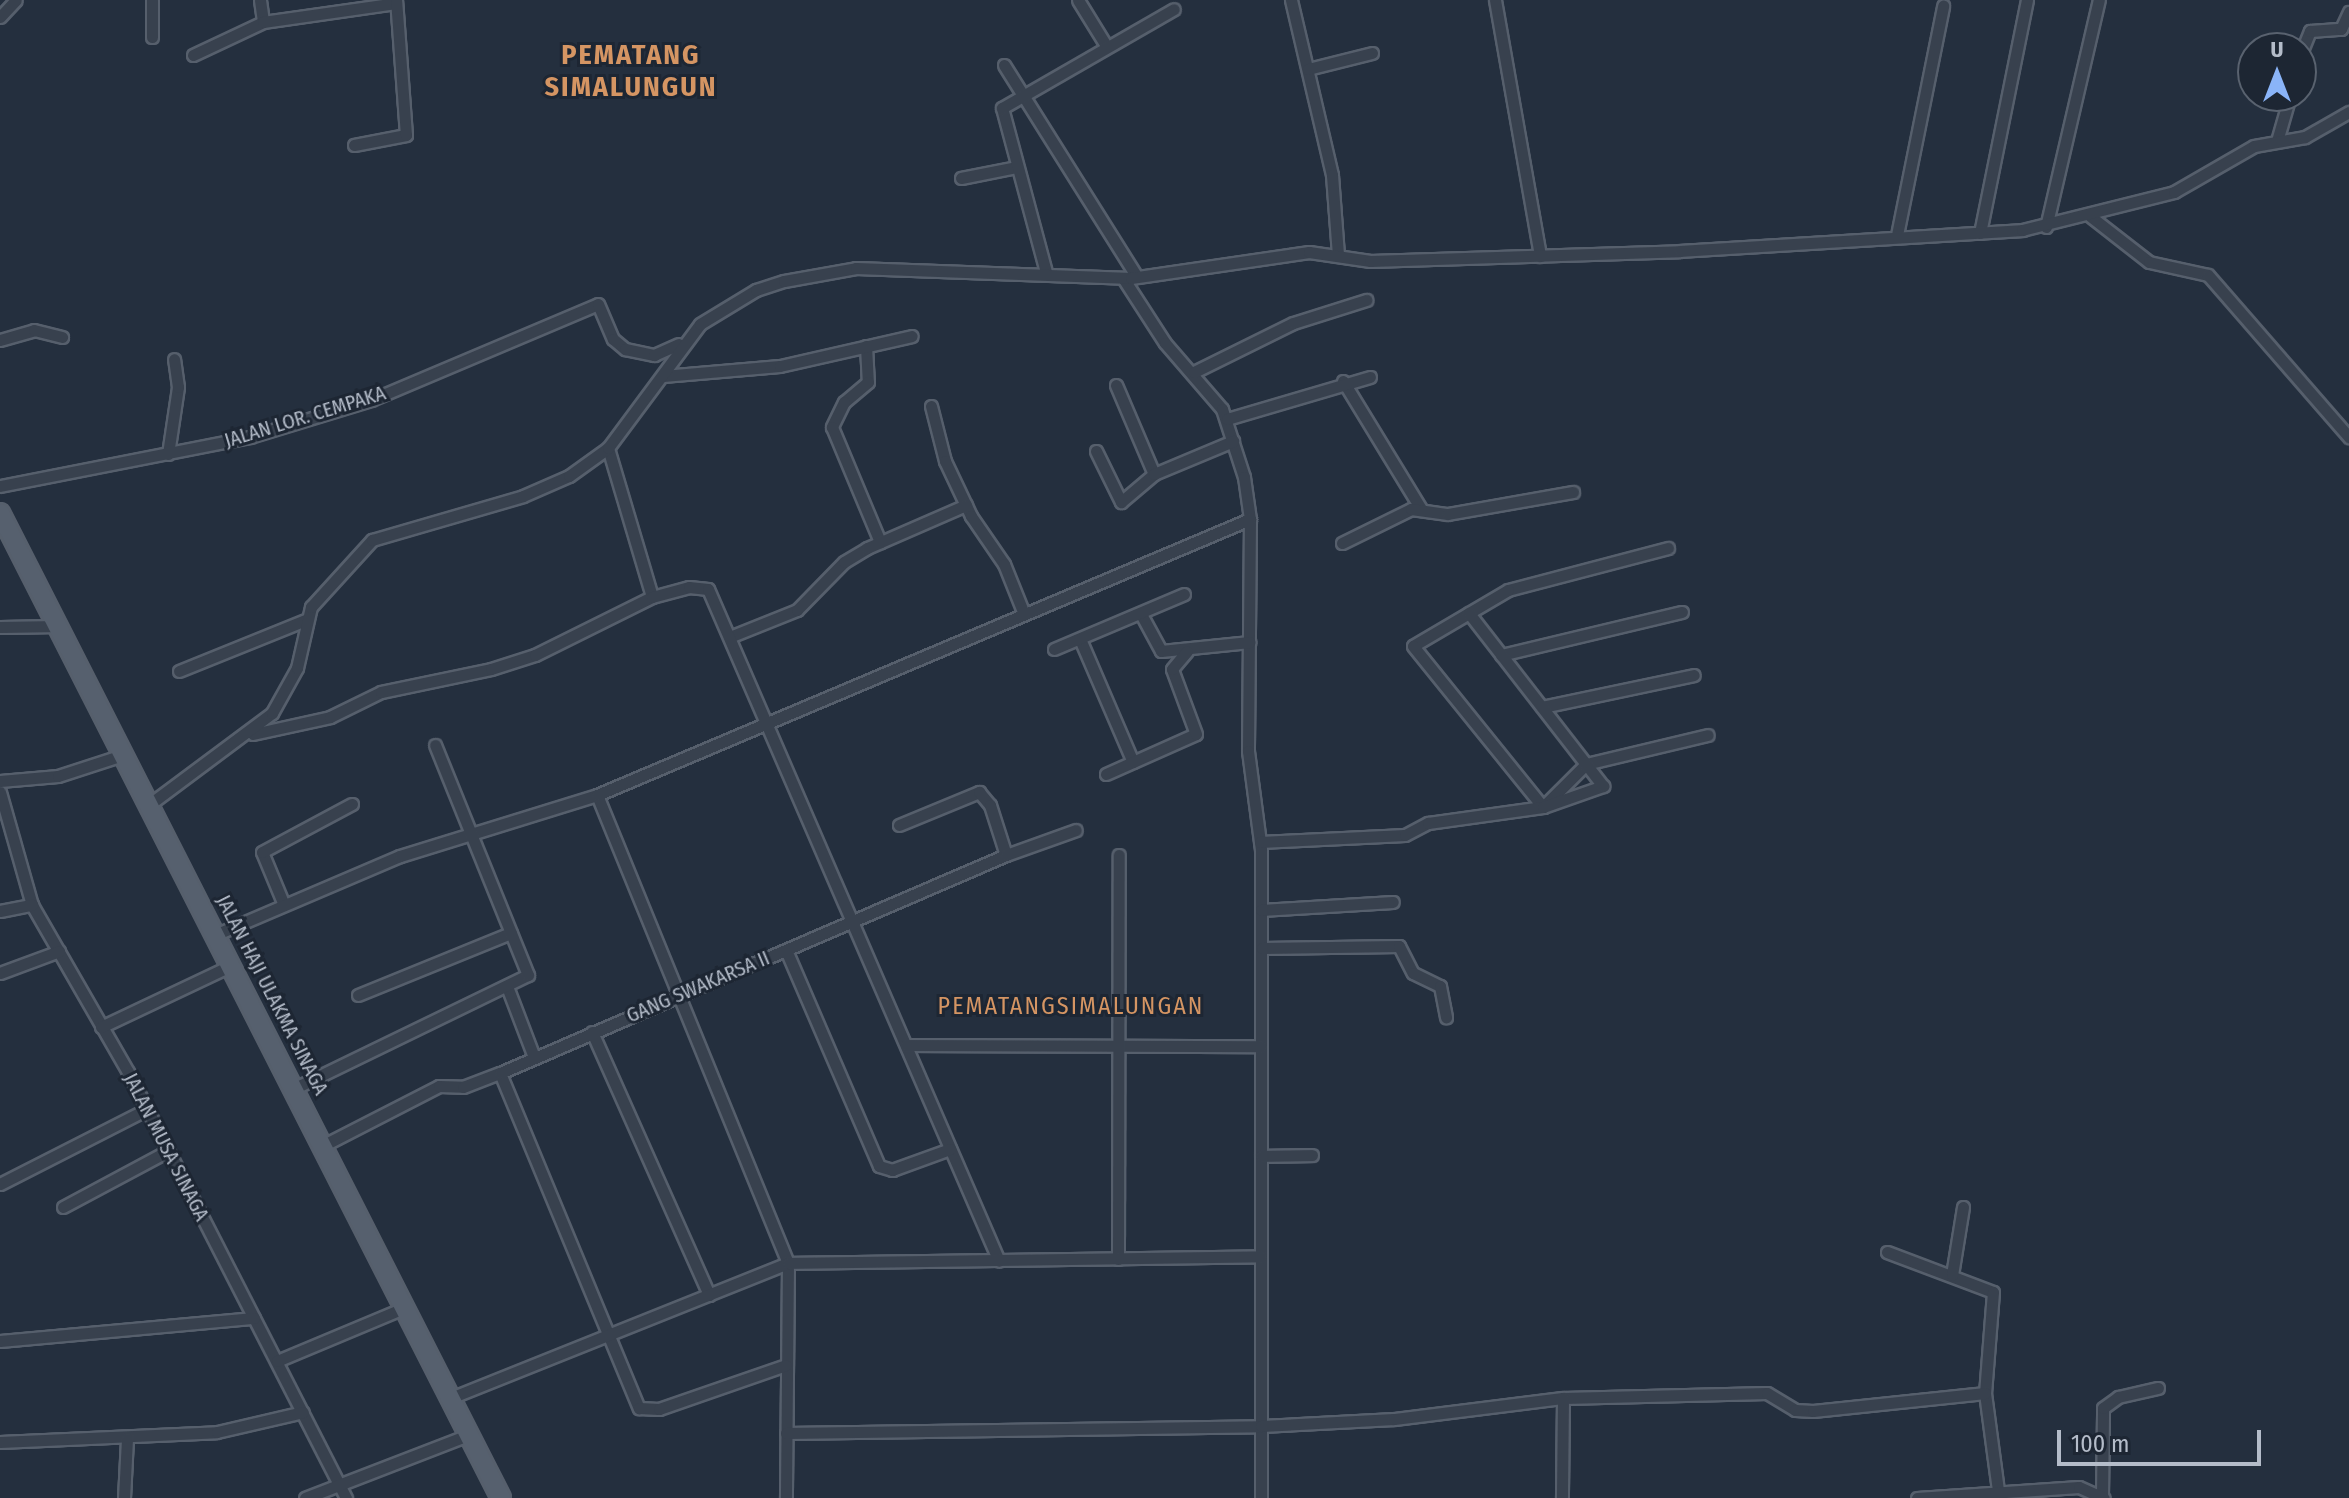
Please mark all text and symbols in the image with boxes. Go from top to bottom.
north arrow [2237,32,2317,112]
text: U [2271,36,2283,63]
district label: PEMATANG SIMALUNGUN [545,38,717,104]
street label: JALAN LOR. CEMPAKA [222,381,388,453]
street label: JALAN HAJI ULAKMA SINAGA [211,891,333,1099]
street label: GANG SWAKARSA II [623,946,773,1028]
district label: PEMATANGSIMALUNGAN [938,993,1204,1021]
street label: JALAN MUSA SINAGA [118,1069,214,1225]
scale bar [2061,1414,2265,1464]
text: 100 m [2071,1430,2129,1458]

